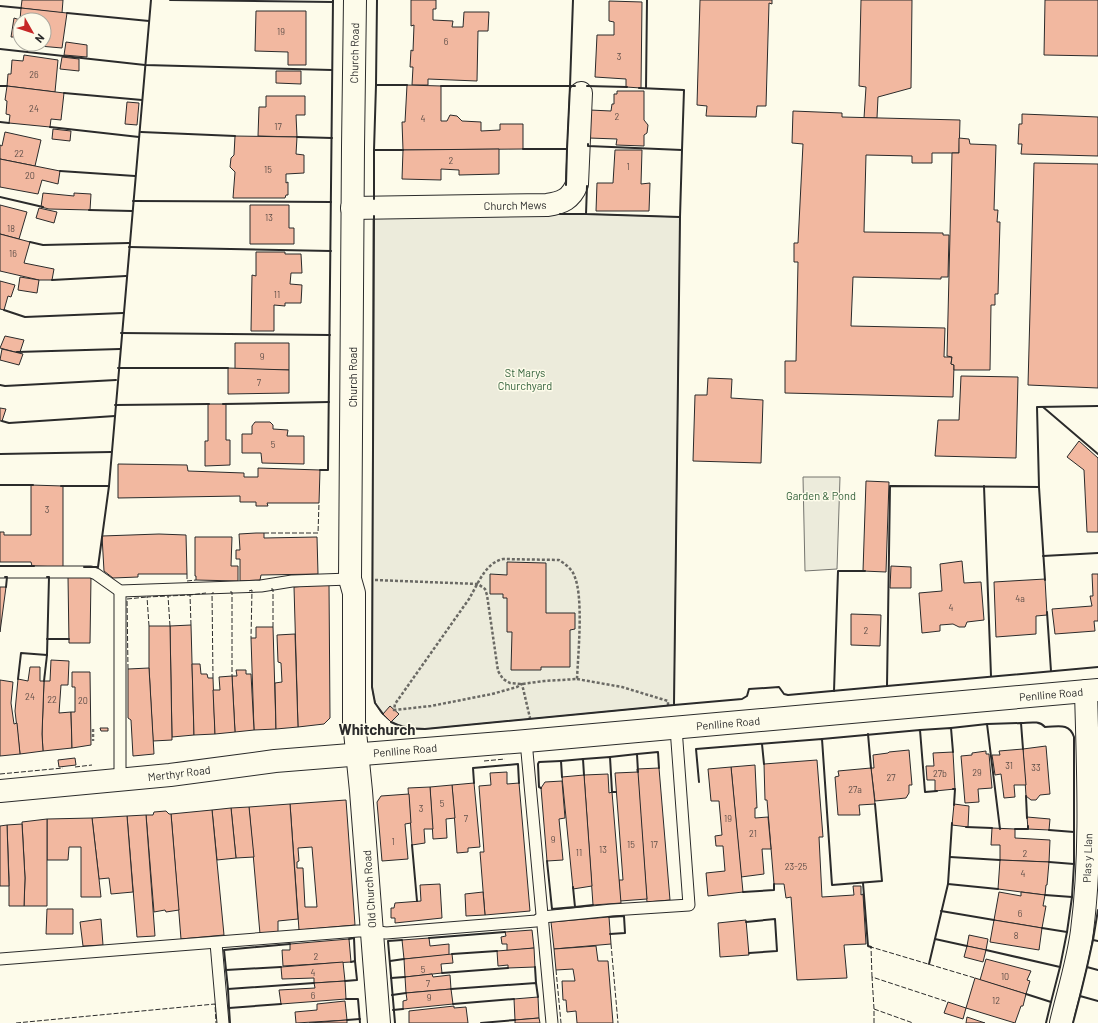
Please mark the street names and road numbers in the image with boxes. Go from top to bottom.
street label: Church Road [347,23,361,83]
street label: Church Mews [484,198,546,212]
street label: Church Road [346,347,359,407]
street label: Penlline Road [1018,685,1084,703]
street label: Penlline Road [695,714,761,732]
street label: Penlline Road [372,741,438,759]
street label: Merthyr Road [147,763,211,783]
street label: Plas y Llan [1080,833,1094,883]
street label: Old Church Road [360,850,378,928]

